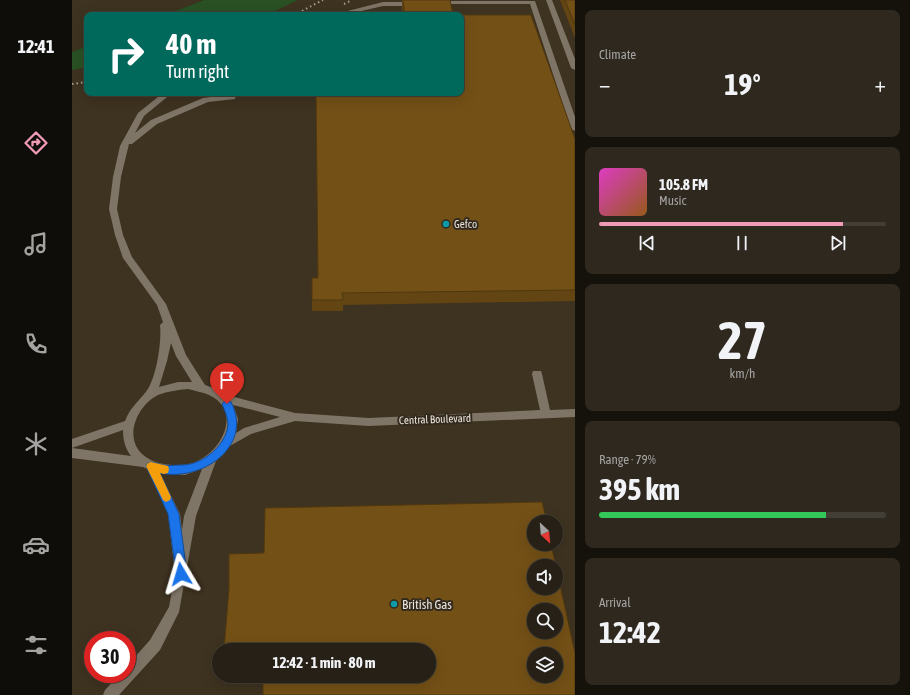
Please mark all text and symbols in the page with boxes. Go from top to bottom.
icon: right [100,28,152,80]
text: 40 m [166,28,216,60]
text: 12:41 [17,36,55,57]
text: Climate [599,47,636,62]
text: Turn right [166,61,229,82]
text: 19° [724,67,761,101]
text: − [599,71,610,97]
text: + [875,71,886,97]
icon: directions [22,129,50,157]
text: 105.8 FM [659,176,708,193]
text: Music [659,193,686,208]
place label: Gefco [454,218,477,230]
marker: Gefco [441,219,451,229]
icon: music [22,230,50,258]
icon: previous [636,232,658,254]
icon: pause [731,232,753,254]
icon: next [827,232,849,254]
text: 27 [718,310,767,370]
icon: phone [22,330,50,358]
pin [210,363,244,404]
text: km/h [730,366,755,381]
icon: arrive [216,369,238,391]
street label: Central Boulevard [399,412,471,426]
icon: climate [22,430,50,458]
text: Range · 79% [599,452,656,467]
text: 395 km [599,472,680,506]
north arrow [527,515,563,551]
map controls [527,515,563,683]
icon: car [22,531,50,559]
position arrow [160,553,202,595]
button: sound [527,559,563,595]
text: Arrival [599,595,631,610]
place label: British Gas [402,597,452,612]
marker: British Gas [389,599,399,609]
button: search [527,603,563,639]
text: 12:42 [599,615,661,649]
icon: filters [22,631,50,659]
speed limit sign: 30 [84,631,136,683]
button: layers [527,647,563,683]
text: 12:42 · 1 min · 80 m [272,654,376,671]

